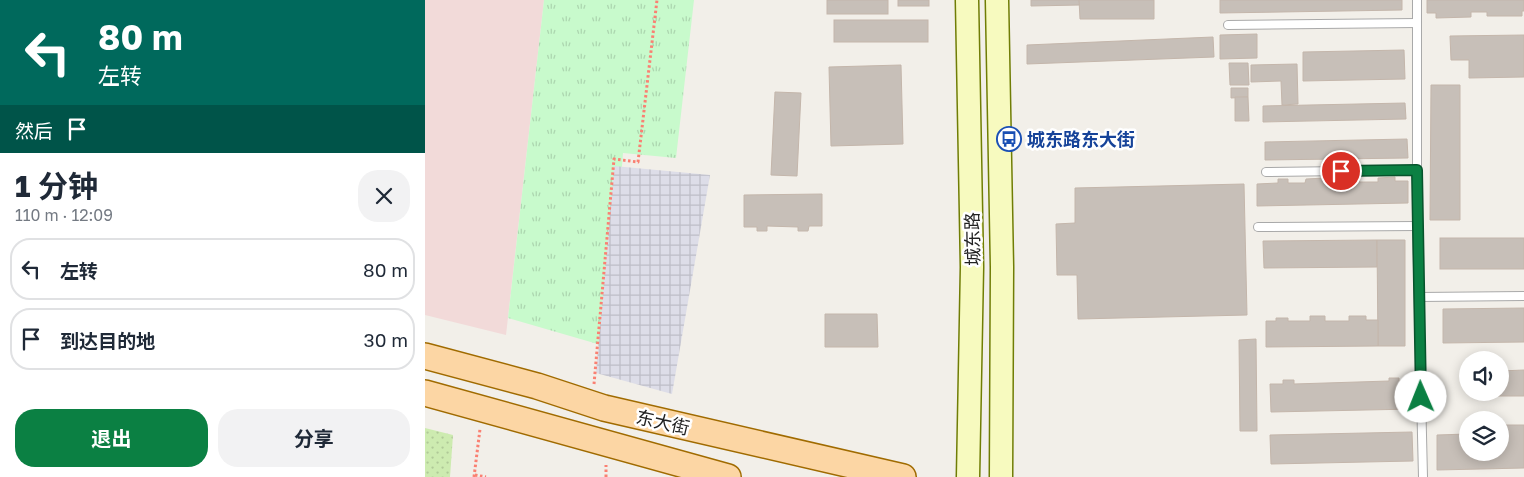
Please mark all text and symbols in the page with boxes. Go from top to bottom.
text: 80 m [98,16,183,58]
icon: left [15,20,80,85]
text: 左转 [98,62,142,89]
icon: arrive [63,115,91,143]
text: 然后 [15,119,53,142]
bus stop icon: 城东路东大街 [996,126,1022,152]
place label: 城东路东大街 [1027,128,1135,150]
pin [1320,150,1362,192]
icon: arrive [1327,157,1355,185]
text: 1 分钟 [15,168,98,204]
button: close [358,170,410,222]
text: 110 m · 12:09 [15,205,113,225]
street label: 城东路 [961,212,983,266]
icon: left [17,255,45,283]
text: 80 m [363,258,408,281]
text: 左转 [60,259,98,282]
icon: arrive [17,325,45,353]
text: 30 m [364,328,408,351]
text: 到达目的地 [60,329,155,352]
map controls [1459,351,1509,461]
button: sound [1459,351,1509,401]
position arrow [1394,370,1446,422]
street label: 东大街 [634,405,692,439]
button: 退出 [15,409,208,467]
button: 分享 [218,409,410,467]
button: layers [1459,411,1509,461]

